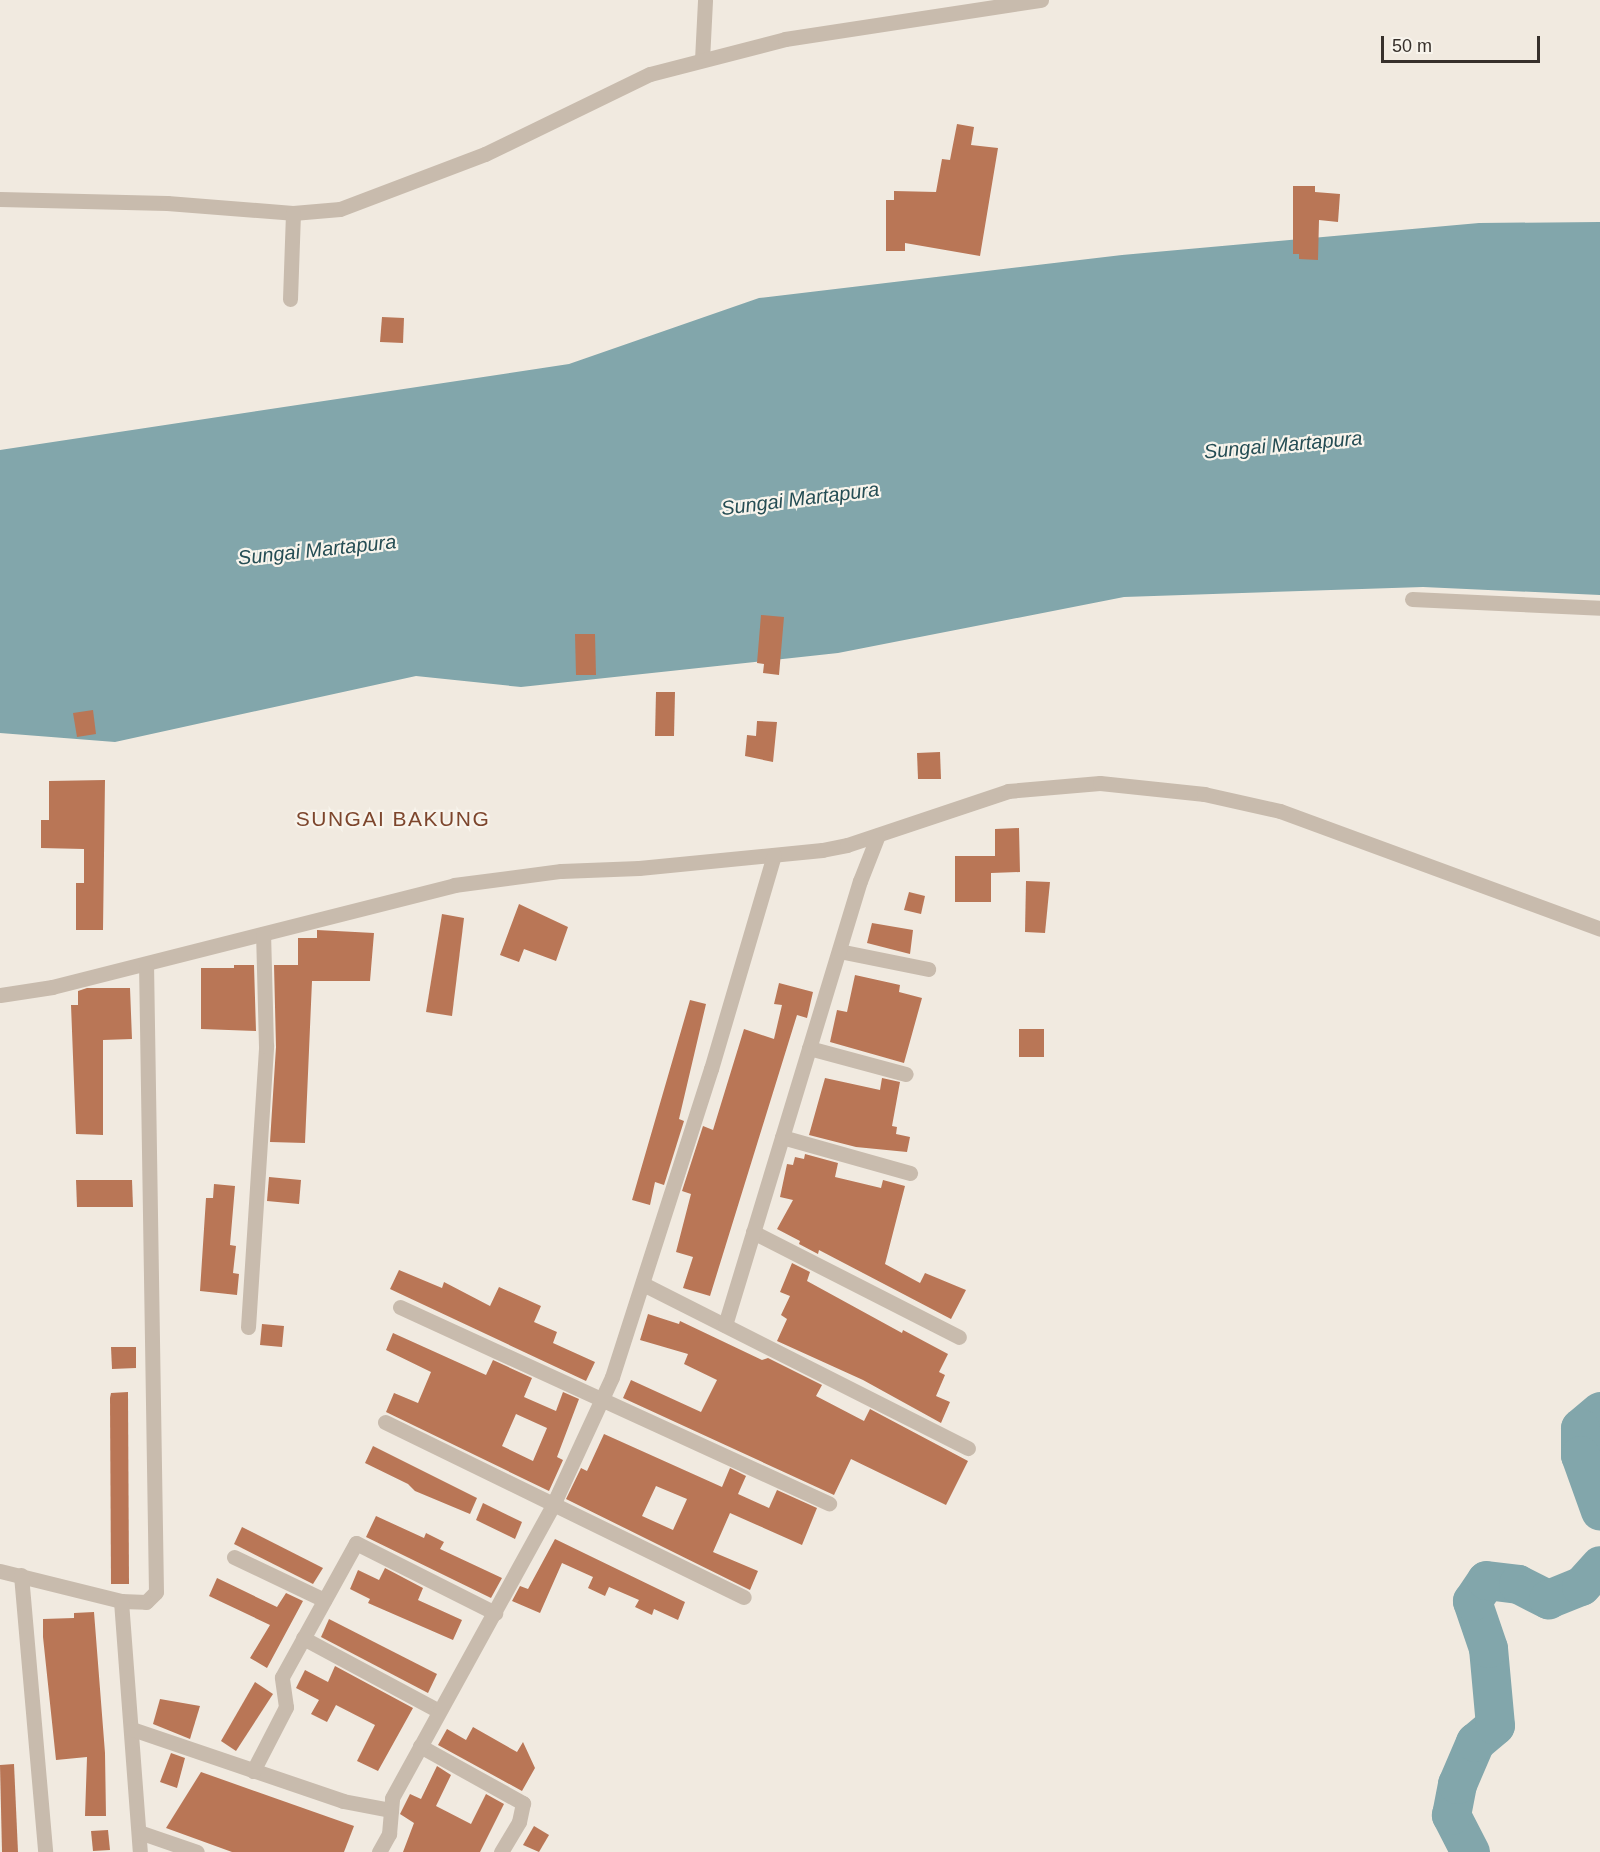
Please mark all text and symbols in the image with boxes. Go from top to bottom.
scale bar [1384,24,1543,62]
text: 50 m [1392,36,1432,56]
water label: Sungai Martapura [1203,426,1363,464]
water label: Sungai Martapura [720,477,880,521]
water label: Sungai Martapura [237,530,397,570]
district label: SUNGAI BAKUNG [296,806,490,832]

